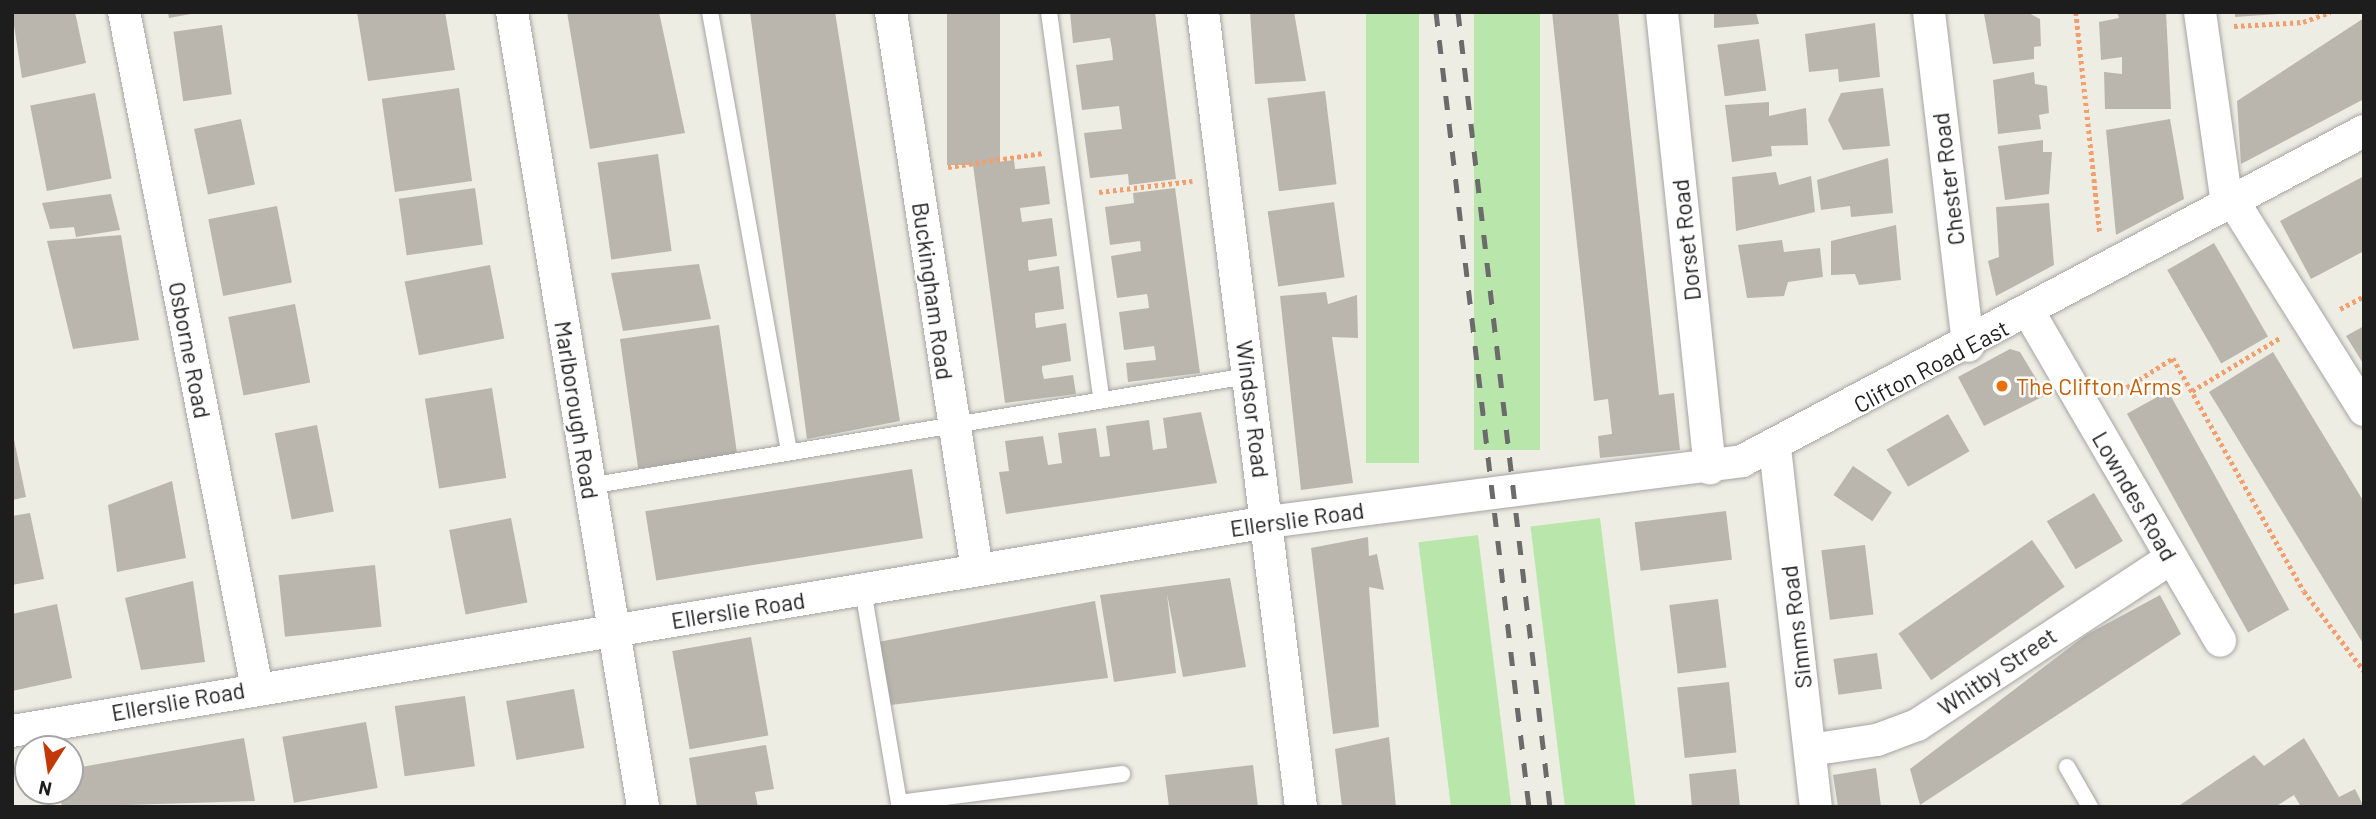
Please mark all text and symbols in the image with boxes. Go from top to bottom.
street label: Chester Road [1926,111,1970,247]
street label: Dorset Road [1666,178,1706,302]
street label: Buckingham Road [907,200,959,382]
street label: Osborne Road [163,279,217,421]
street label: Clifton Road East [1849,314,2013,418]
street label: Marlborough Road [549,319,605,501]
street label: Windsor Road [1231,339,1275,479]
place label: The Clifton Arms [2016,372,2181,400]
marker: The Clifton Arms [1994,378,2010,394]
street label: Lowndes Road [2087,426,2183,566]
street label: Ellerslie Road [1228,496,1366,542]
street label: Simms Road [1775,564,1817,690]
street label: Ellerslie Road [669,586,807,634]
street label: Whitby Street [1932,621,2062,721]
street label: Ellerslie Road [109,676,247,726]
north arrow [14,735,84,805]
text: N [36,777,54,802]

